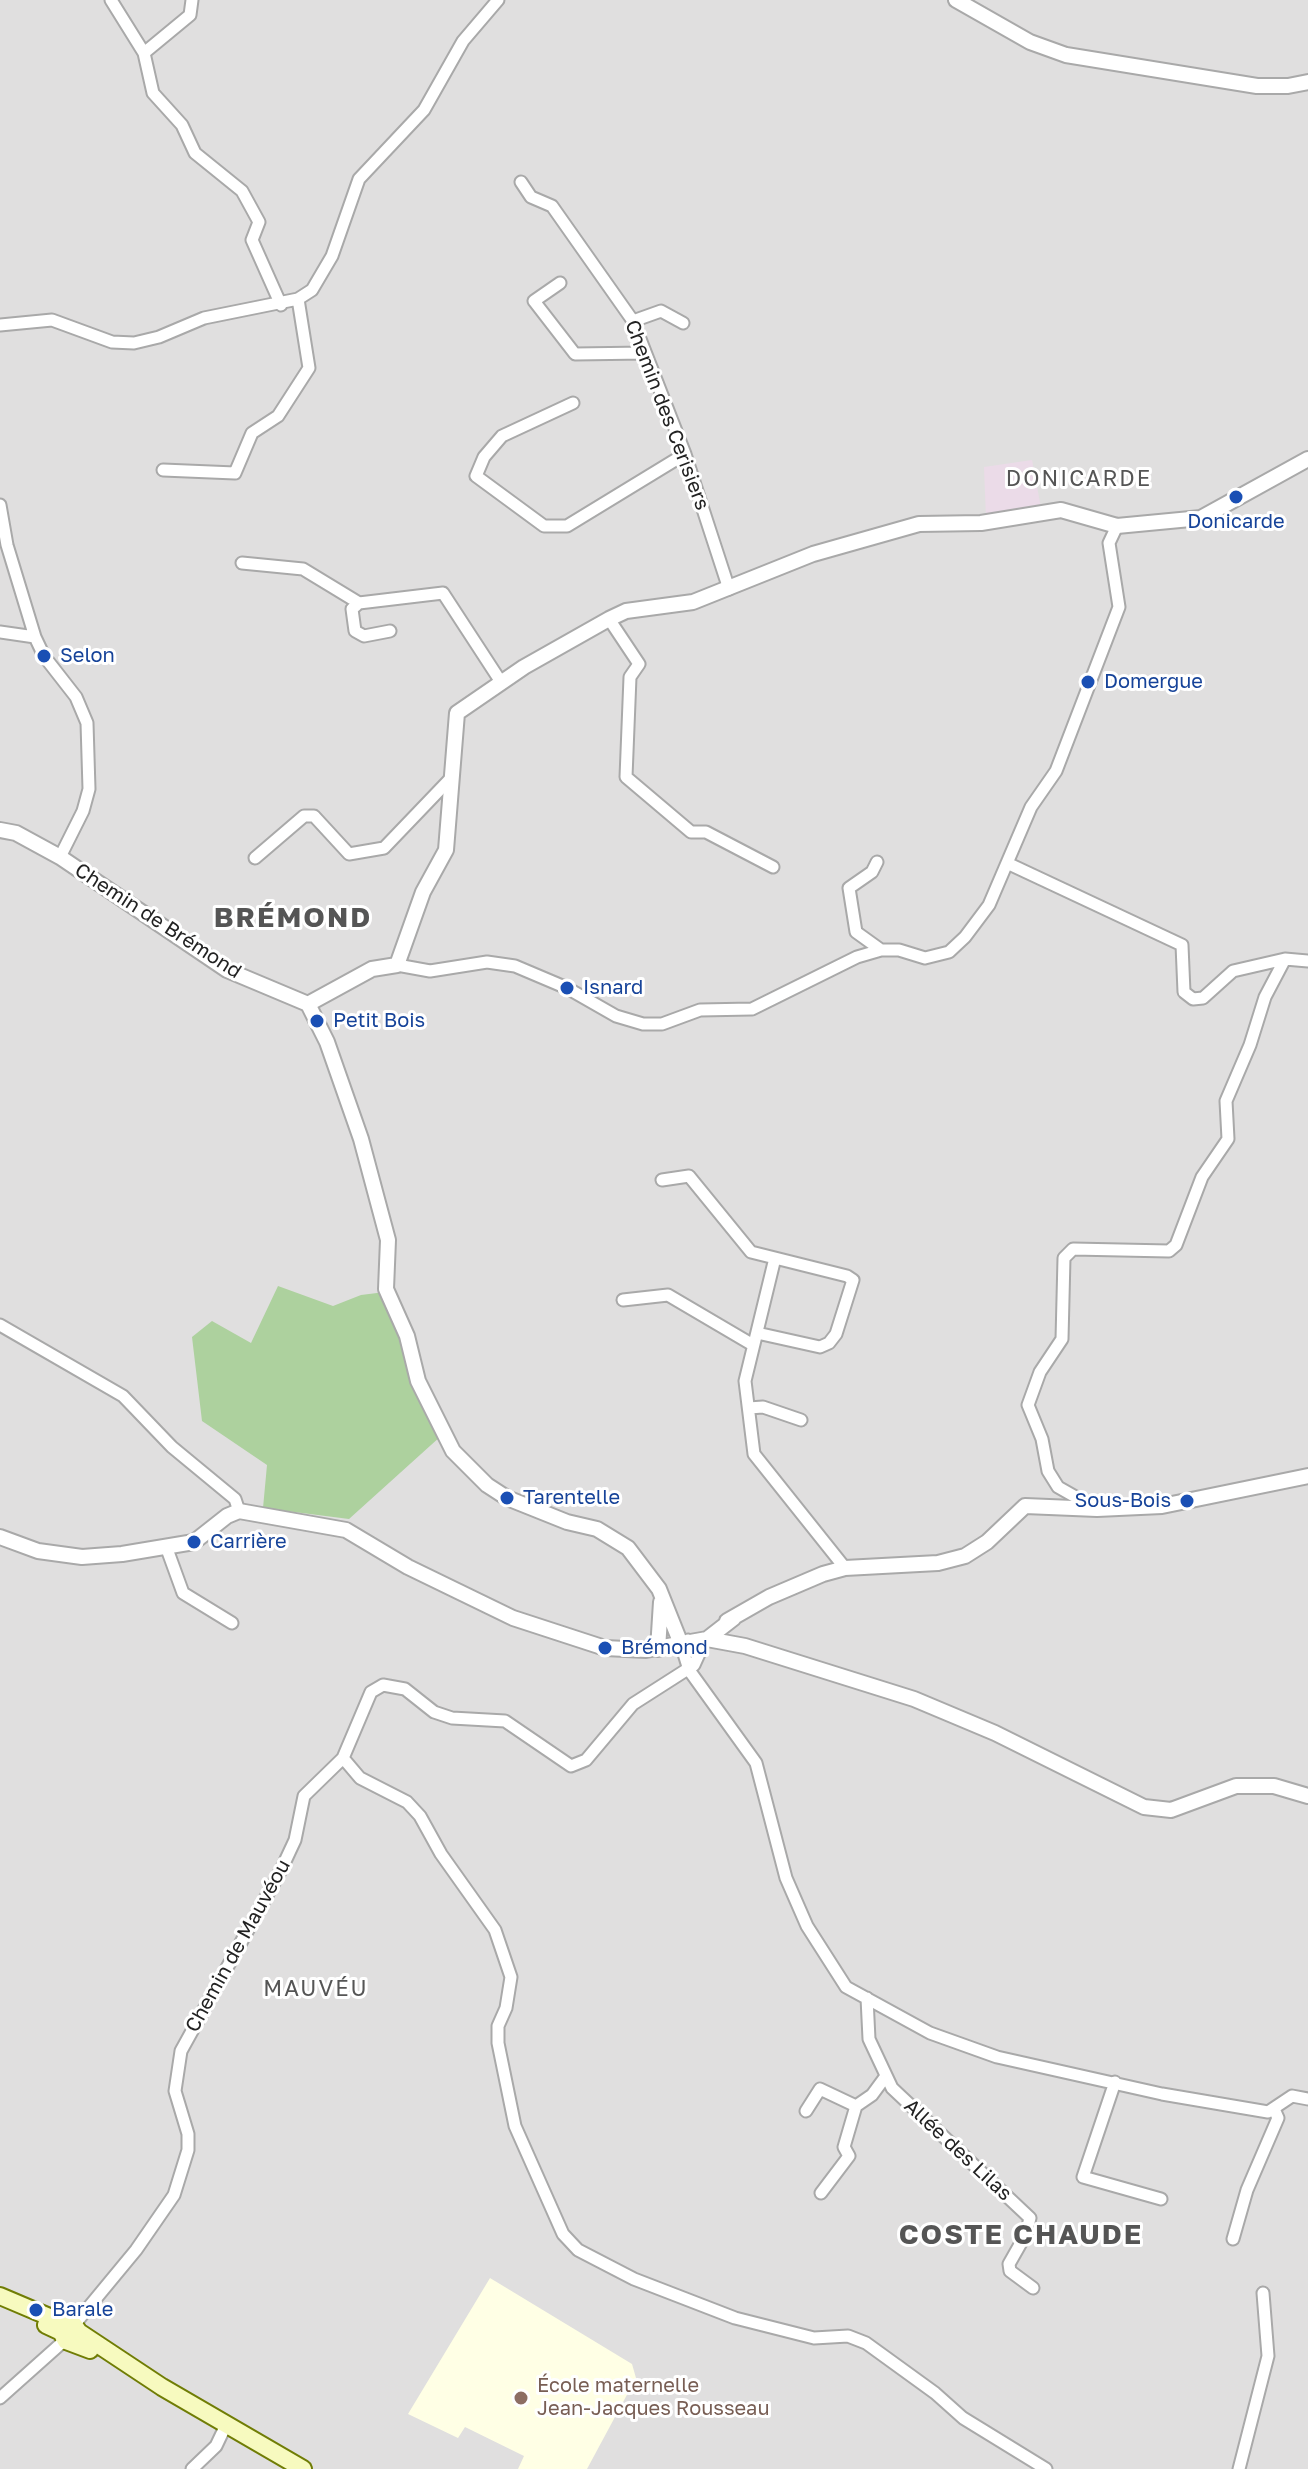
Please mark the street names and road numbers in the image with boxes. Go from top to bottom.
street label: Chemin des Cerisiers [620,317,714,513]
street label: Chemin de Brémond [70,858,246,984]
street label: Chemin de Mauvéou [181,1855,295,2037]
street label: Allée des Lilas [899,2094,1017,2206]

